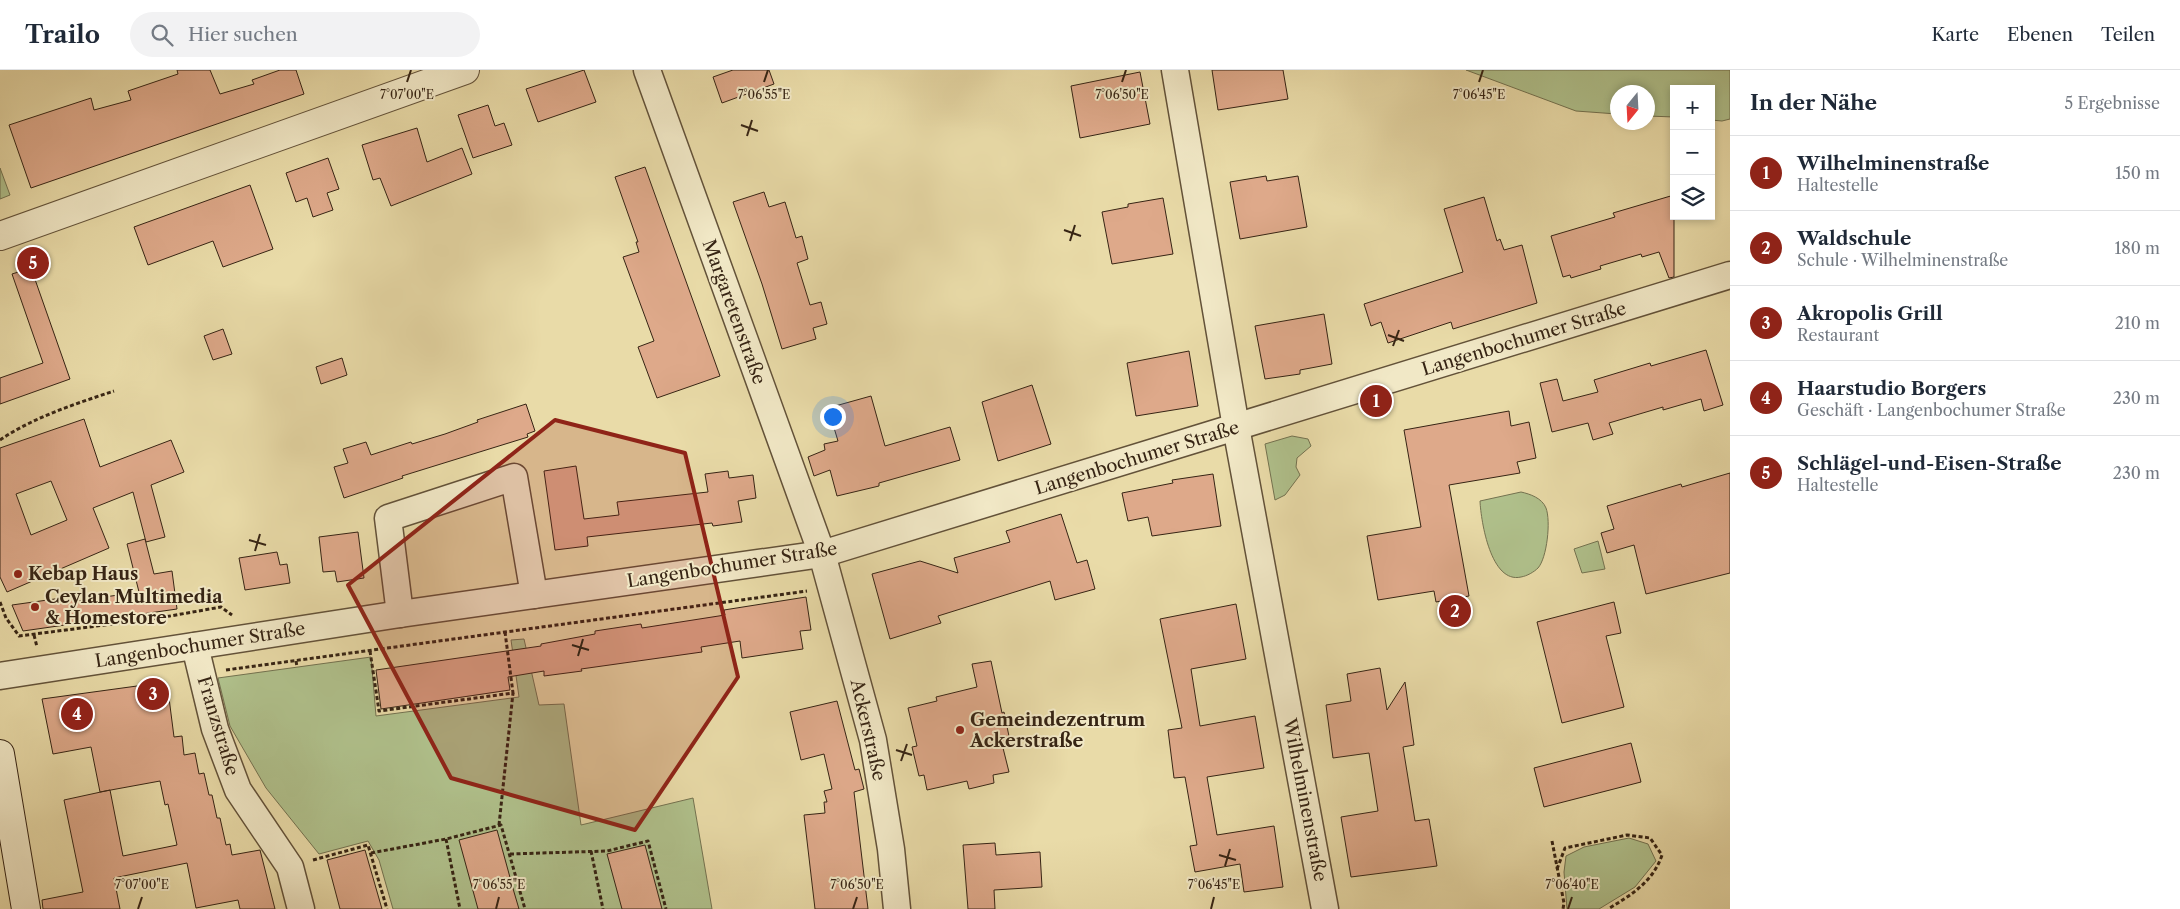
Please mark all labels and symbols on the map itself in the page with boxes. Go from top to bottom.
north arrow [1610,85,1655,130]
text: 7°07'00"E [380,87,434,102]
text: 7°06'55"E [738,87,790,102]
text: 7°06'50"E [1095,87,1149,102]
text: 7°06'45"E [1453,87,1505,102]
street label: Margaretenstraße [698,236,770,388]
pin: 5 [17,244,49,282]
street label: Langenbochumer Straße [1419,297,1629,381]
pin: 1 [1360,382,1392,420]
your location [820,404,846,430]
street label: Langenbochumer Straße [1032,416,1242,500]
street label: Langenbochumer Straße [625,538,839,592]
place label: Kebap Haus [28,563,138,585]
marker: Kebap Haus [12,568,24,580]
place label: Ceylan Multimedia & Homestore [45,586,223,629]
pin: 2 [1439,592,1471,630]
marker: Ceylan Multimedia & Homestore [29,601,41,613]
street label: Langenbochumer Straße [93,618,307,672]
street label: Franzstraße [192,674,244,778]
pin: 3 [137,675,169,713]
street label: Ackerstraße [845,676,890,783]
pin: 4 [61,695,93,733]
place label: Gemeindezentrum Ackerstraße [969,709,1145,752]
street label: Wilhelminenstraße [1278,716,1332,883]
marker: Gemeindezentrum Ackerstraße [954,724,966,736]
text: 7°07'00"E [115,877,169,892]
text: 7°06'55"E [473,877,525,892]
text: 7°06'50"E [830,877,884,892]
text: 7°06'45"E [1188,877,1240,892]
text: 7°06'40"E [1545,877,1599,892]

